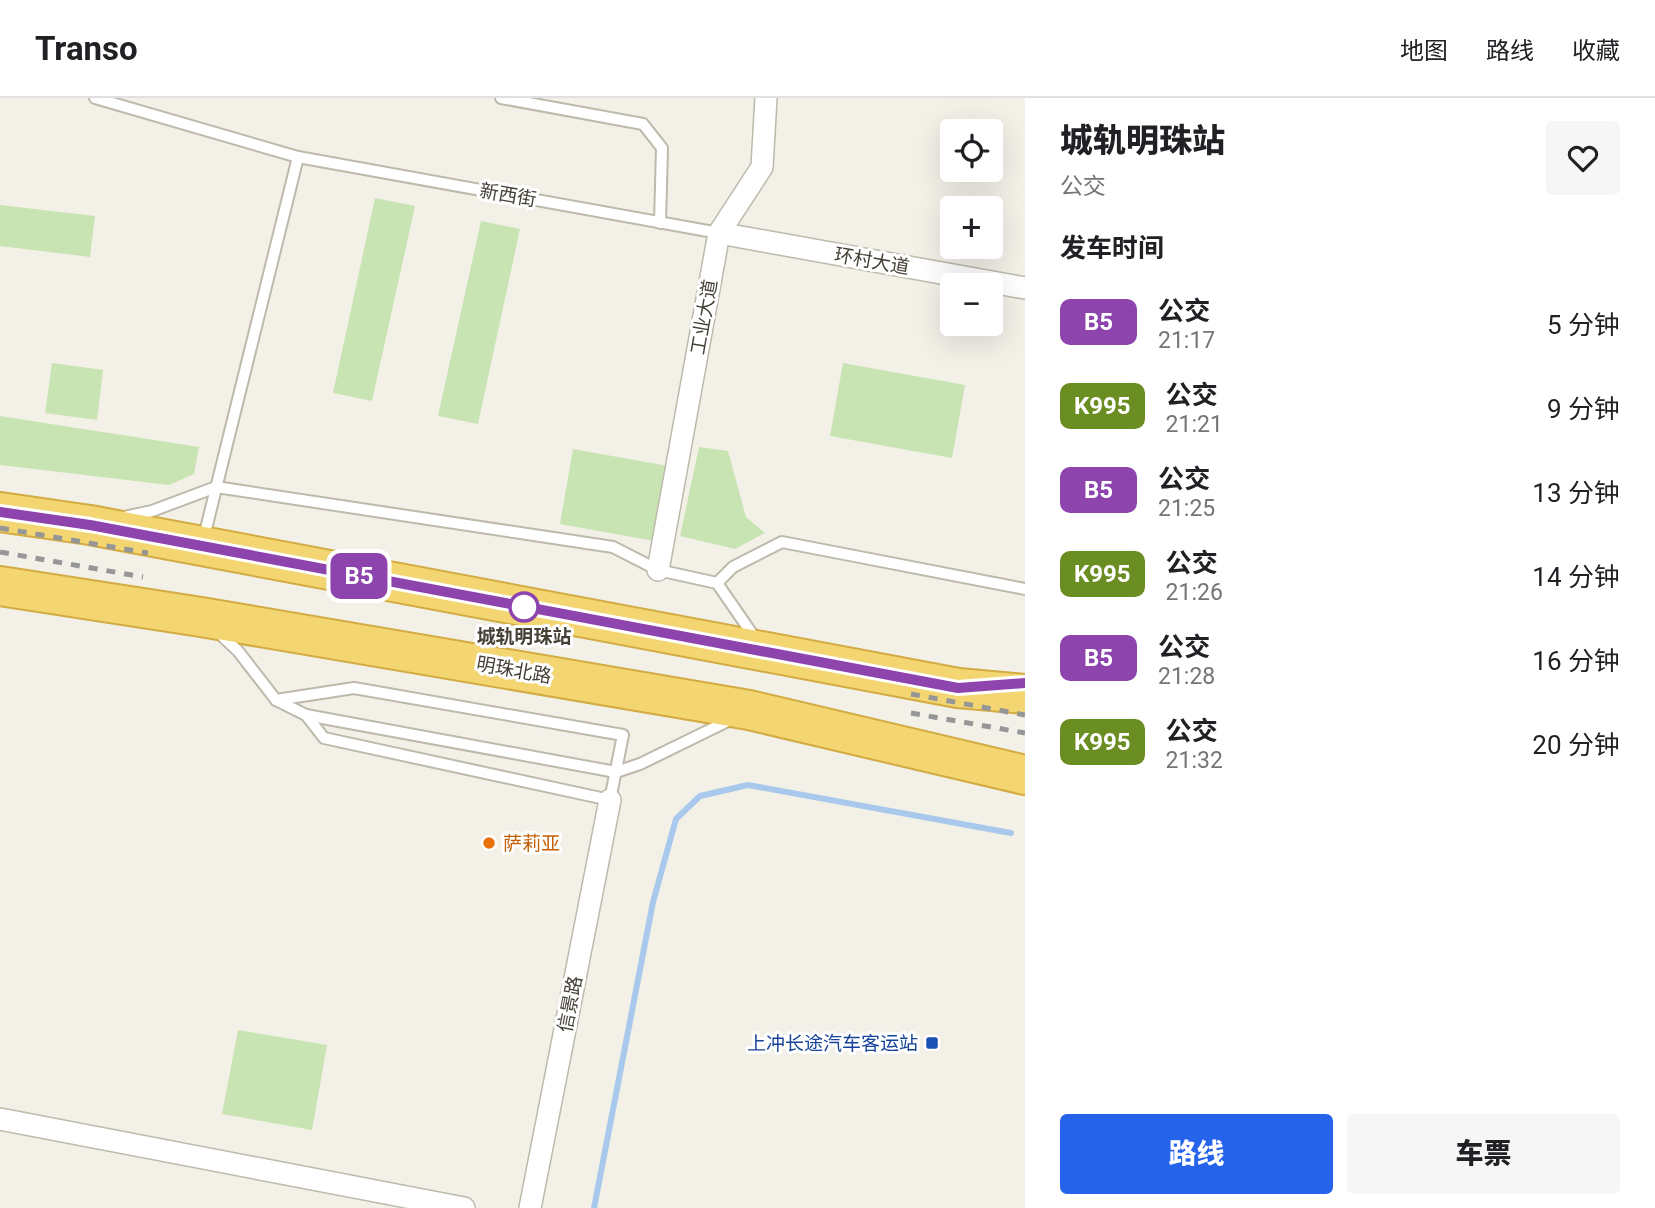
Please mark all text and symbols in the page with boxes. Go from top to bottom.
text: Transo [35,29,138,68]
text: 地图 [1400,37,1448,65]
text: 路线 [1486,37,1534,65]
text: 收藏 [1572,37,1620,65]
map controls [940,119,1003,336]
button: locate [940,119,1003,182]
text: 城轨明珠站 [1060,121,1225,160]
button: heart [1546,121,1620,195]
text: 公交 [1060,173,1106,200]
street label: 新西街 [478,179,538,211]
button: + [940,196,1003,259]
text: 发车时间 [1060,233,1164,263]
street label: 环村大道 [833,243,911,279]
button: − [940,273,1003,336]
street label: 工业大道 [686,278,722,356]
text: 公交 [1158,296,1210,326]
text: B5 [1084,308,1113,336]
text: 5 分钟 [1547,310,1620,340]
text: 21:17 [1158,327,1215,354]
text: 公交 [1166,380,1218,410]
text: K995 [1074,392,1131,420]
text: 9 分钟 [1547,394,1620,424]
text: 21:21 [1166,411,1223,438]
text: 公交 [1158,464,1210,494]
text: B5 [1084,476,1113,504]
text: 13 分钟 [1532,478,1620,508]
text: 21:25 [1158,495,1215,522]
text: 公交 [1166,548,1218,578]
line badge: B5 [328,553,390,599]
text: K995 [1074,560,1131,588]
text: B5 [344,562,374,590]
text: 14 分钟 [1532,562,1620,592]
text: 21:26 [1166,579,1223,606]
marker: 城轨明珠站 [509,592,539,622]
place label: 城轨明珠站 [476,625,572,648]
text: 公交 [1158,632,1210,662]
text: B5 [1084,644,1113,672]
text: 16 分钟 [1532,646,1620,676]
street label: 明珠北路 [475,652,553,688]
text: 21:28 [1158,663,1215,690]
text: 公交 [1166,716,1218,746]
text: K995 [1074,728,1131,756]
text: 20 分钟 [1532,730,1620,760]
text: 21:32 [1166,747,1223,774]
place label: 萨莉亚 [503,832,560,855]
marker: 萨莉亚 [481,835,497,851]
street label: 信景路 [553,974,587,1034]
place label: 上冲长途汽车客运站 [747,1032,918,1055]
marker: 上冲长途汽车客运站 [924,1035,940,1051]
button: 路线 [1060,1114,1333,1194]
button: 车票 [1347,1114,1620,1194]

